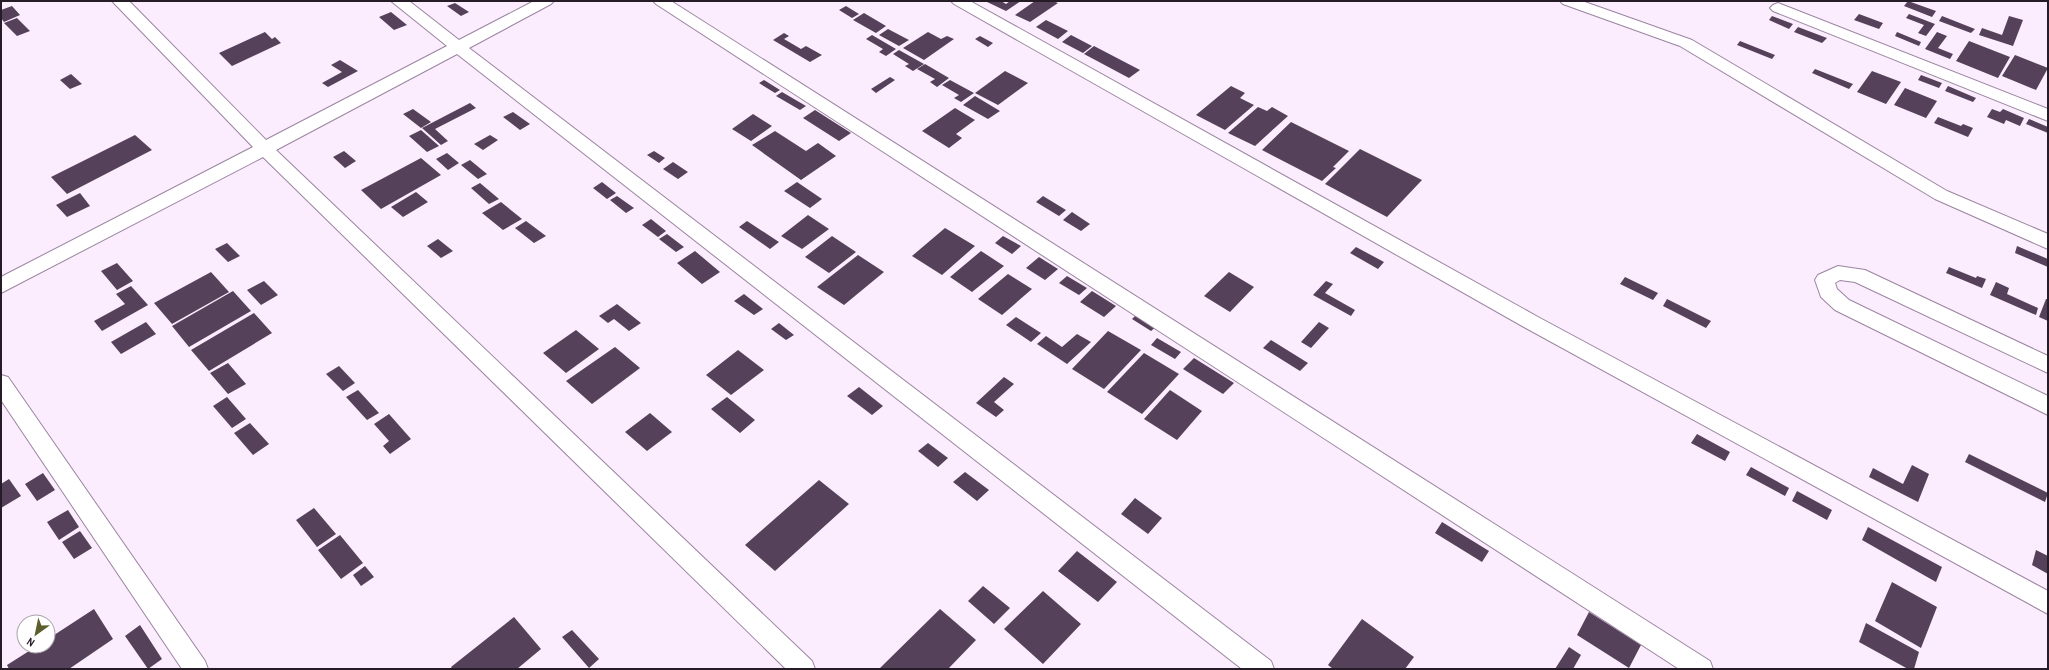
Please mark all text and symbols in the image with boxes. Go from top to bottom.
north arrow [16,614,56,654]
text: N [24,635,37,650]

